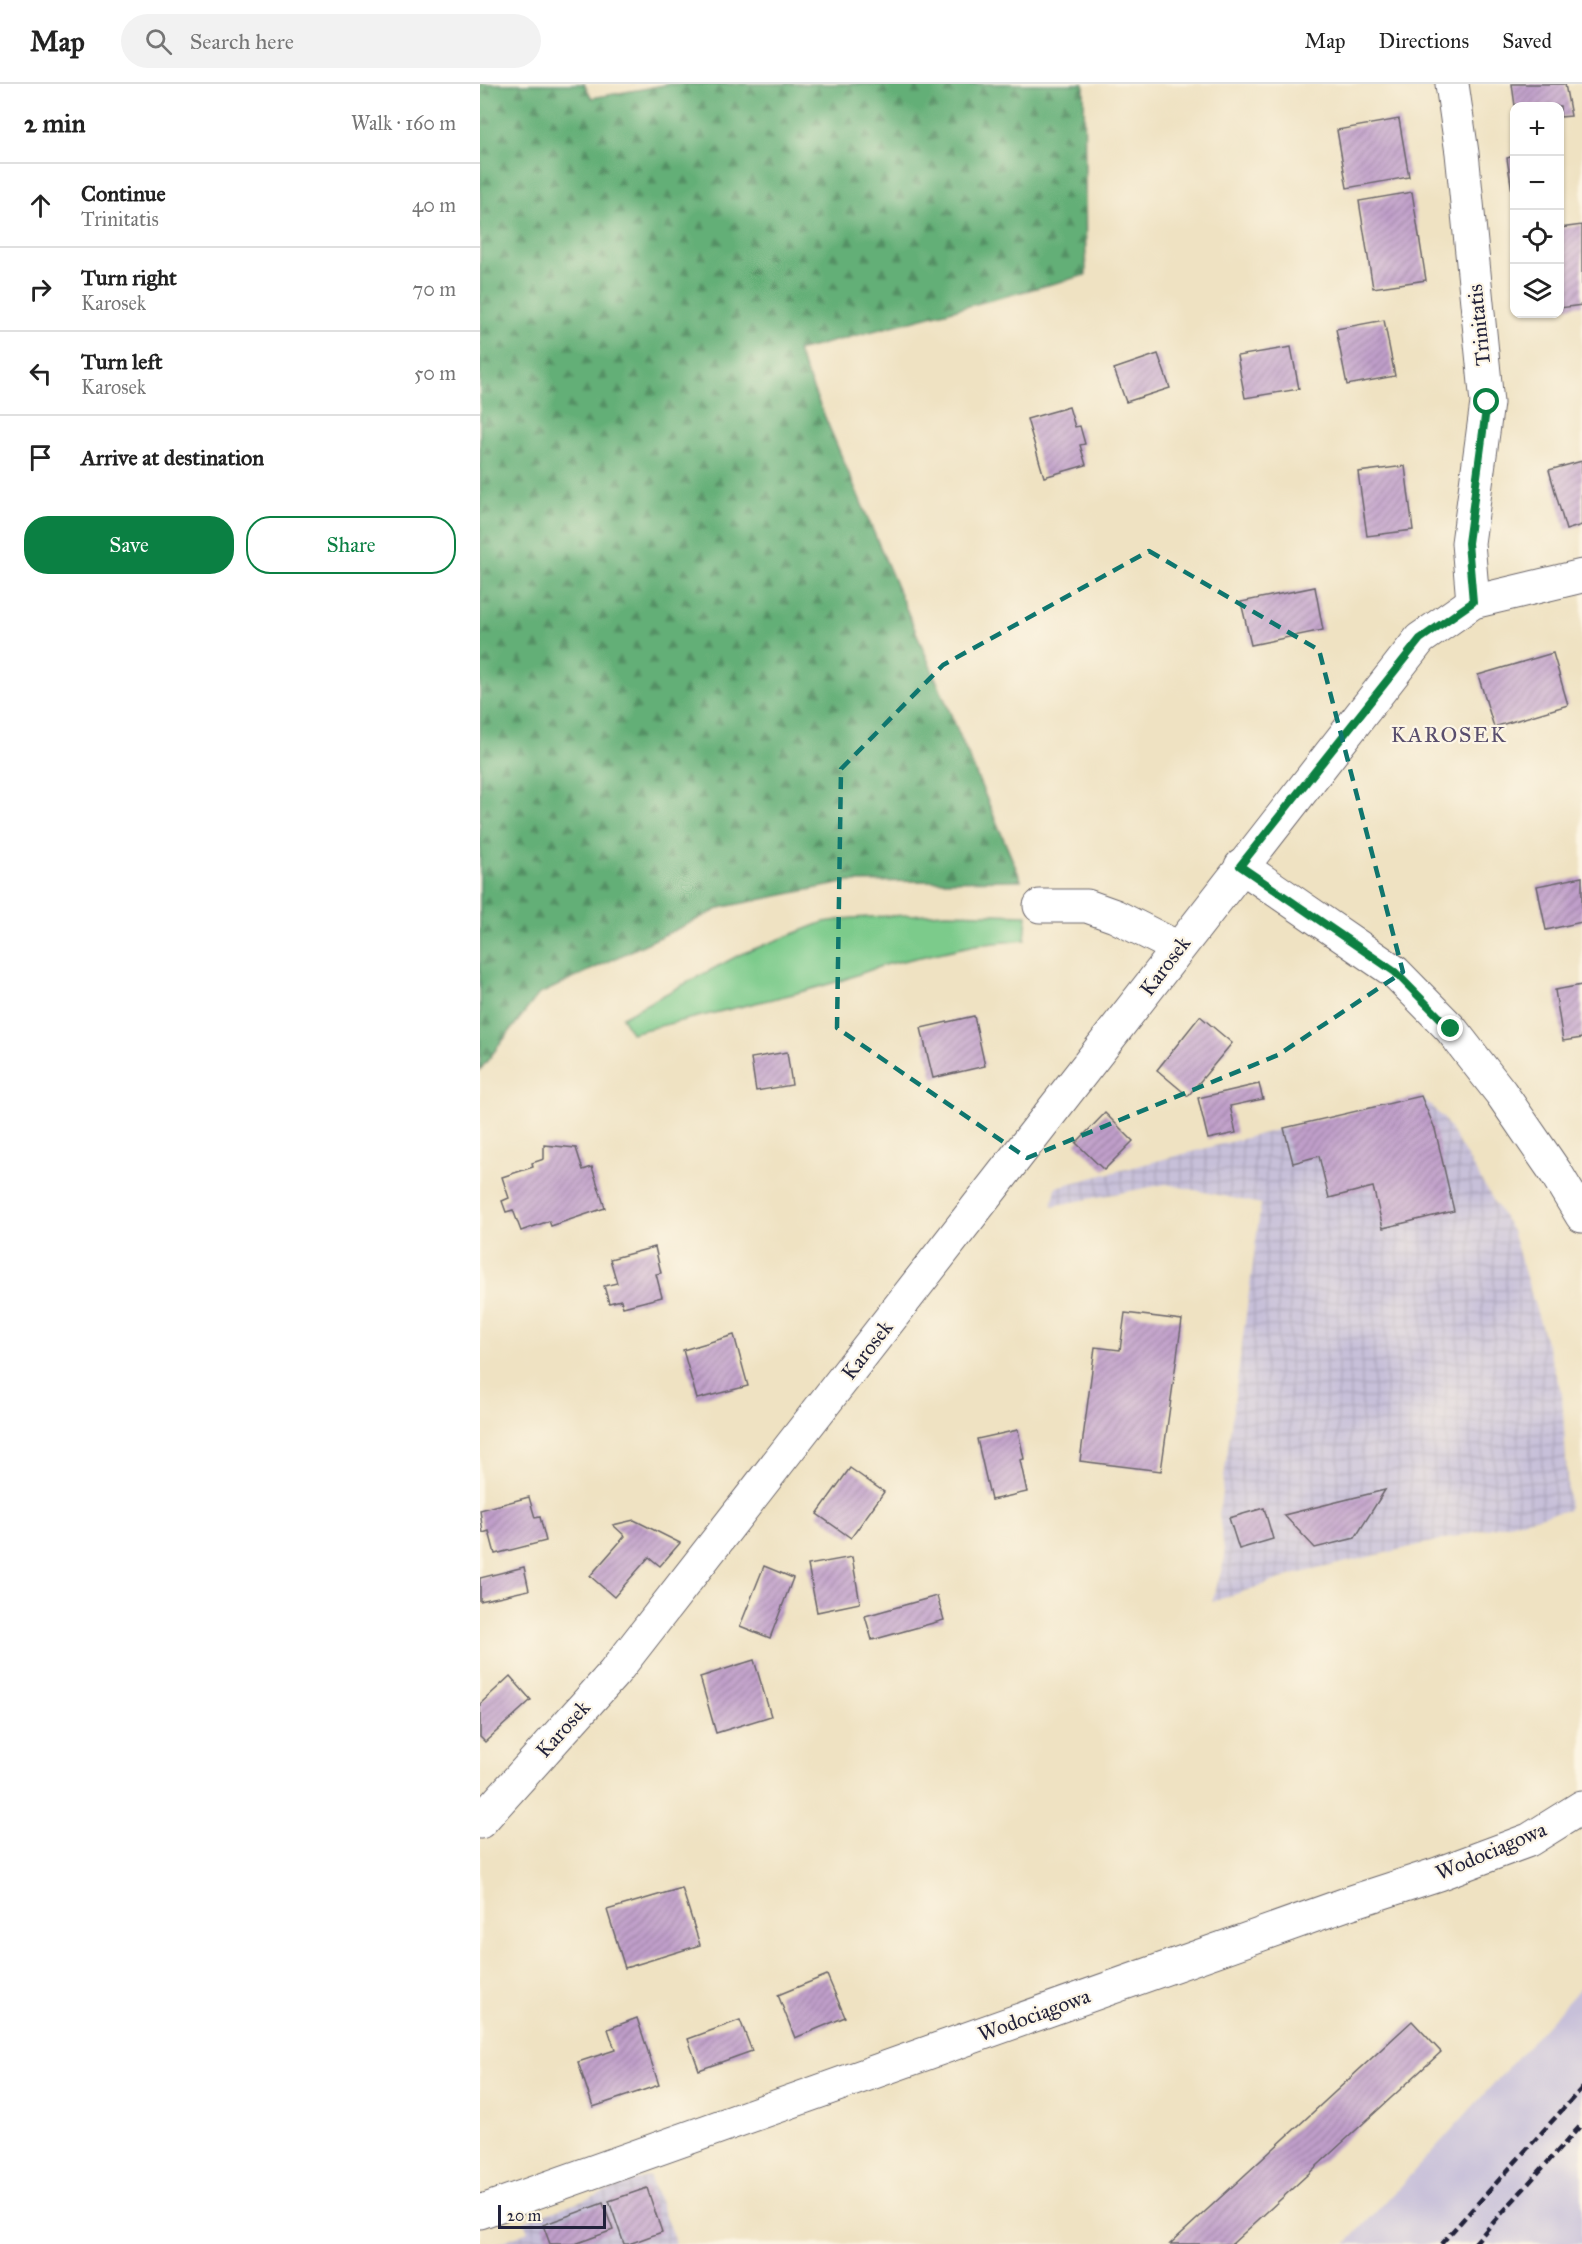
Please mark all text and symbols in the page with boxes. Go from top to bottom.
search box [121,14,541,68]
text: Map [30,24,85,59]
icon: search [142,25,175,58]
text: Search here [190,28,294,55]
text: Map [1305,28,1346,54]
text: Directions [1379,28,1469,54]
text: Saved [1502,28,1552,54]
map controls [1510,102,1564,318]
button: + [1510,102,1564,156]
text: 2 min [24,107,85,139]
text: Walk · 160 m [351,111,456,135]
button: − [1510,156,1564,210]
text: Continue [81,180,166,207]
icon: ahead [24,189,57,222]
text: 40 m [412,193,456,217]
text: Trinitatis [81,207,159,231]
button: locate [1510,210,1564,264]
text: Turn right [81,264,177,291]
button: layers [1510,264,1564,318]
icon: right [24,273,57,306]
text: 70 m [413,277,456,301]
street label: Trinitatis [1462,283,1496,367]
text: Karosek [81,291,146,315]
text: Turn left [81,348,163,375]
icon: left [24,357,57,390]
text: 50 m [414,361,456,385]
text: Karosek [81,375,146,399]
route start [1473,388,1499,414]
icon: arrive [24,441,57,474]
text: Arrive at destination [81,444,264,471]
button: Save [24,516,234,574]
button: Share [246,516,456,574]
district label: KAROSEK [1391,721,1507,748]
street label: Karosek [1134,931,1196,1001]
route end [1437,1015,1463,1041]
street label: Karosek [836,1315,898,1385]
street label: Karosek [530,1695,596,1763]
street label: Wodociągowa [1432,1816,1550,1886]
street label: Wodociągowa [974,1983,1094,2047]
scale bar [498,2202,606,2230]
text: 20 m [507,2206,541,2225]

